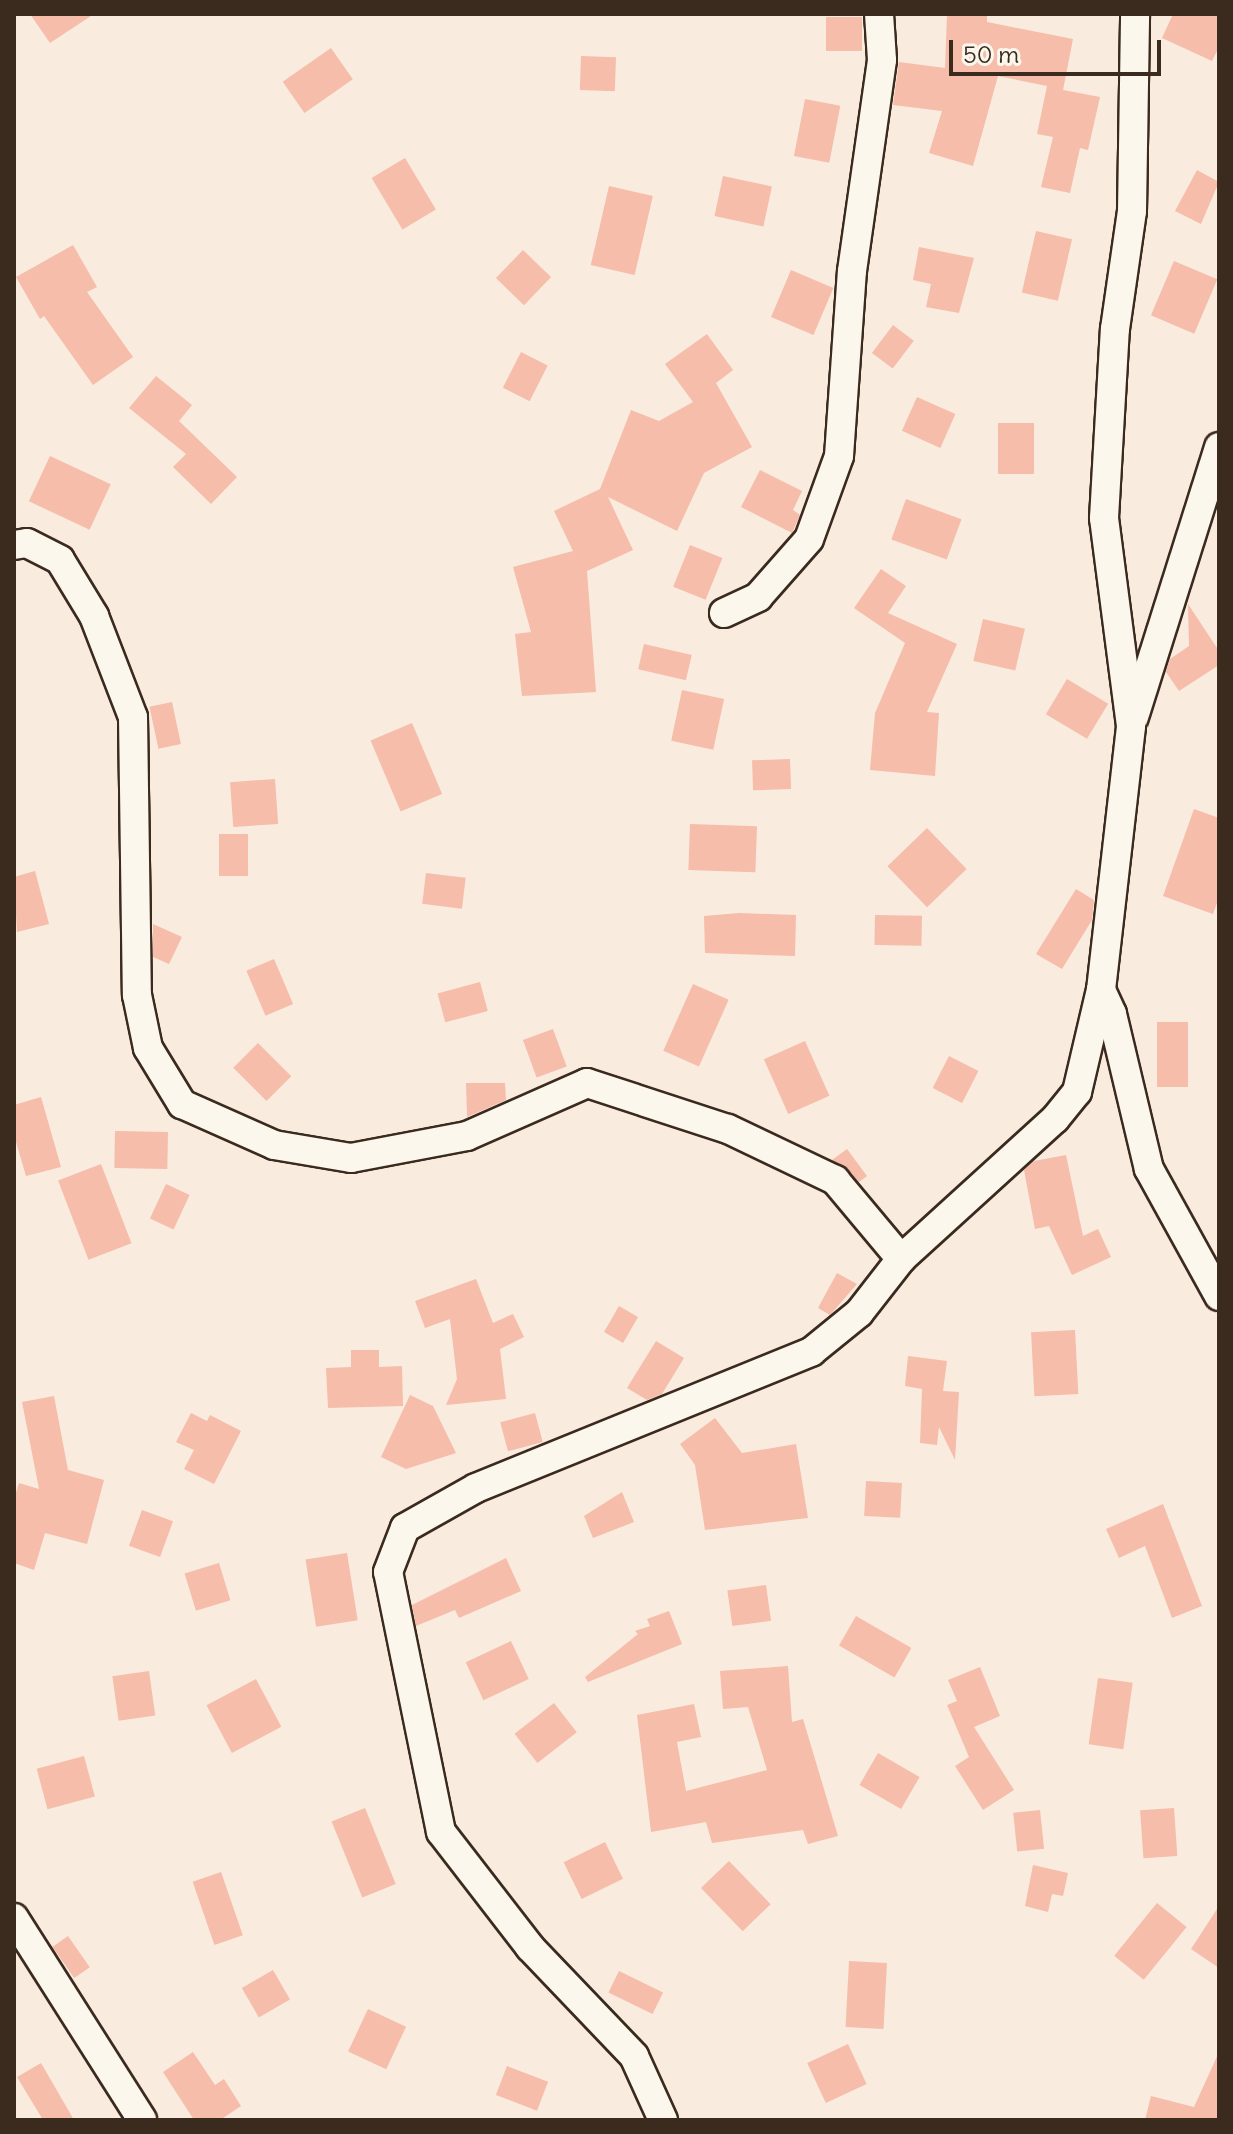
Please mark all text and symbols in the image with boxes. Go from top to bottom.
scale bar [953,24,1165,74]
text: 50 m [963,39,1019,69]

